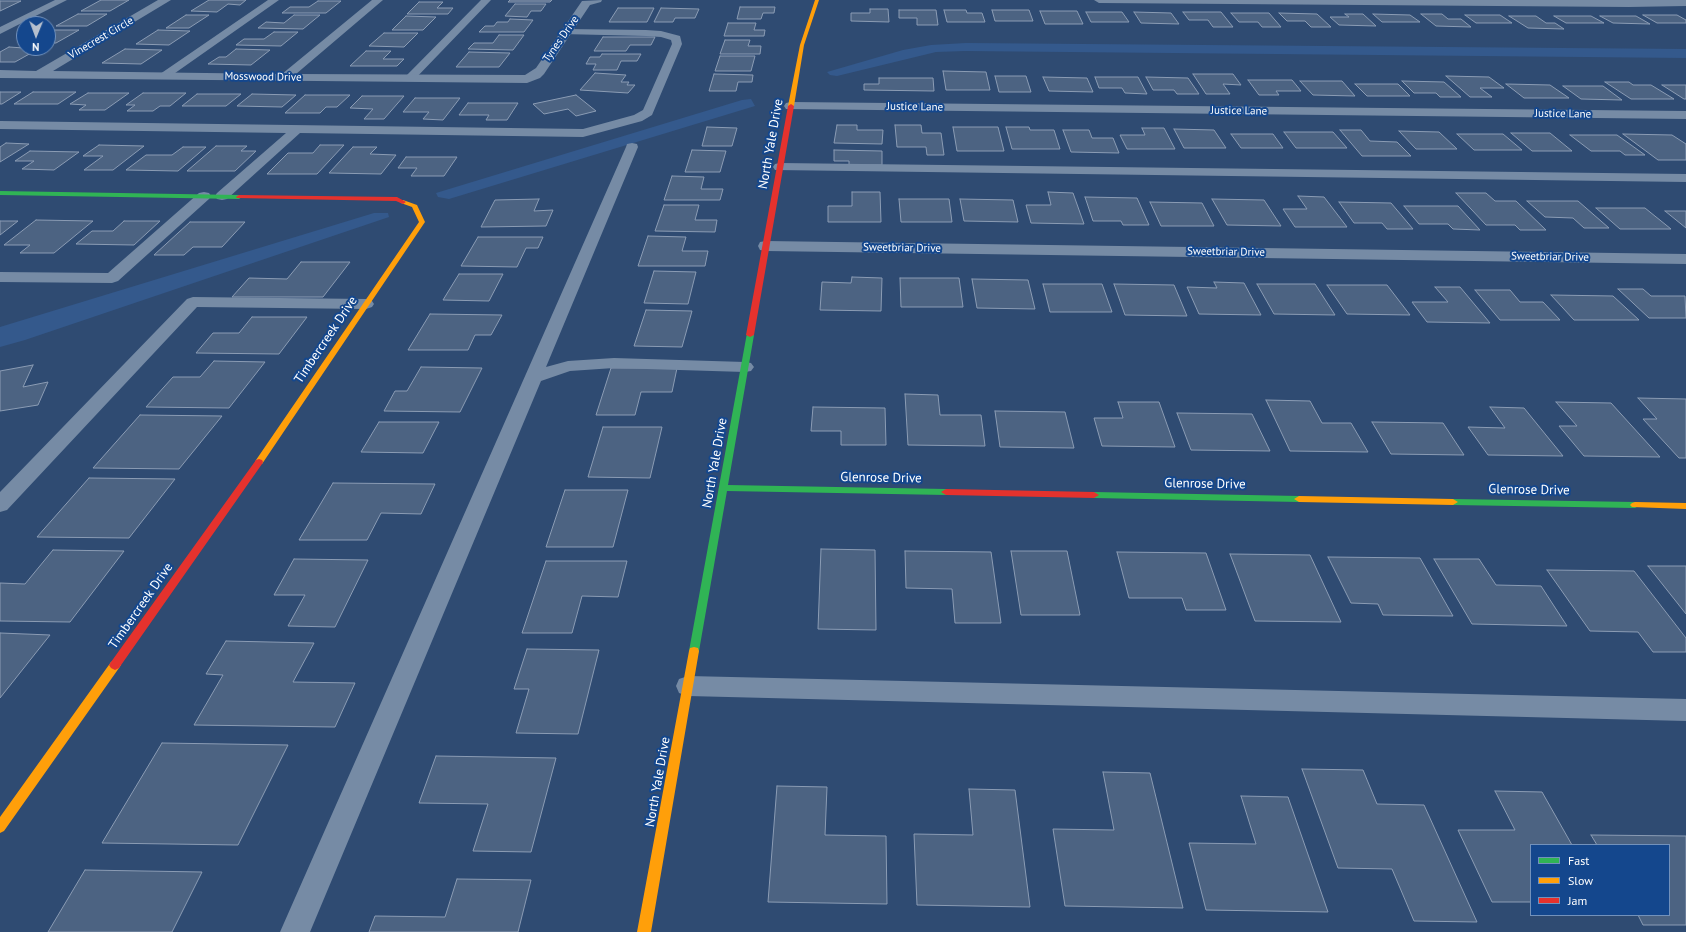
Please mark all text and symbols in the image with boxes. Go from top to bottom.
street label: Tynes Drive [540,13,582,65]
street label: Vinecrest Circle [66,14,136,62]
north arrow [16,16,56,56]
text: N [32,40,40,54]
street label: Mosswood Drive [224,70,302,84]
street label: North Yale Drive [755,98,787,190]
street label: Justice Lane [887,100,943,114]
street label: Justice Lane [1211,104,1267,118]
street label: Justice Lane [1535,107,1591,121]
street label: Sweetbriar Drive [863,241,941,255]
street label: Sweetbriar Drive [1187,245,1265,259]
street label: Sweetbriar Drive [1511,250,1589,264]
street label: Timbercreek Drive [291,294,361,386]
street label: North Yale Drive [699,417,731,509]
street label: Glenrose Drive [840,469,922,487]
street label: Glenrose Drive [1164,475,1246,493]
street label: Glenrose Drive [1488,481,1570,499]
street label: Timbercreek Drive [106,560,176,652]
street label: North Yale Drive [642,736,674,828]
legend [1530,844,1670,916]
text: Fast [1568,853,1589,868]
text: Slow [1568,873,1593,888]
text: Jam [1568,893,1587,908]

